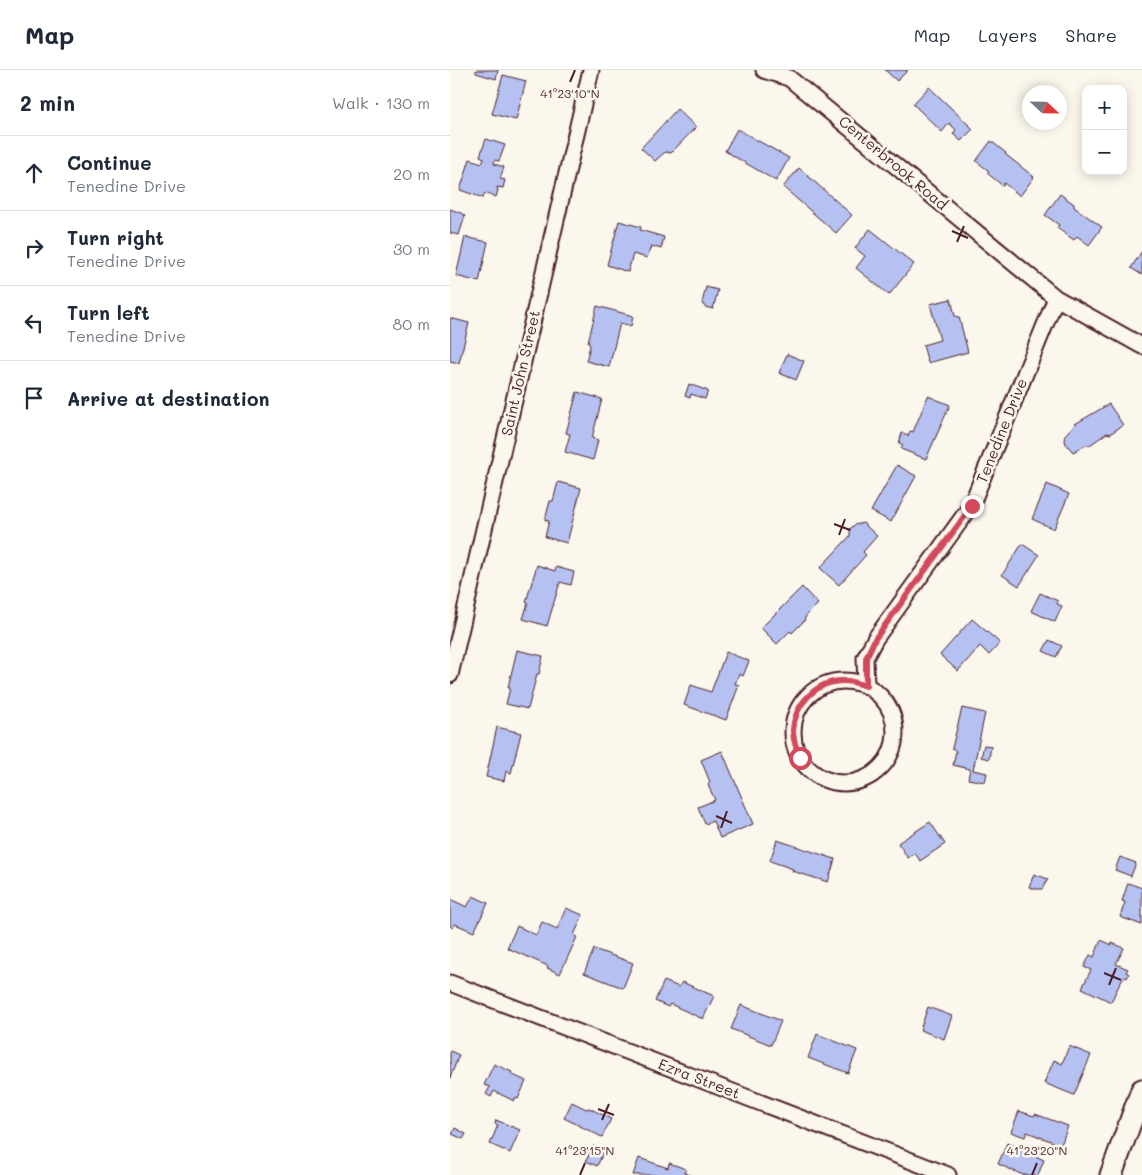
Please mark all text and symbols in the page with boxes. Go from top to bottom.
text: Map [25,19,74,50]
text: Map [914,23,950,47]
text: Layers [978,23,1037,47]
text: Share [1065,23,1117,47]
text: 41°23'10"N [540,85,600,101]
north arrow [1022,85,1067,130]
map controls [1082,85,1127,175]
button: + [1082,85,1127,130]
text: 2 min [20,89,75,116]
text: Walk · 130 m [332,92,430,113]
street label: Centerbrook Road [835,111,952,214]
button: − [1082,130,1127,175]
text: Continue [67,150,152,175]
icon: ahead [20,159,48,187]
text: 20 m [393,163,430,184]
text: Tenedine Drive [67,175,186,196]
text: Turn right [67,225,164,250]
icon: right [20,234,48,262]
text: 30 m [393,238,430,259]
text: Tenedine Drive [67,250,186,271]
text: Turn left [67,300,150,325]
street label: Saint John Street [496,308,544,438]
icon: left [20,309,48,337]
text: 80 m [393,313,430,334]
text: Tenedine Drive [67,325,186,346]
street label: Tenedine Drive [971,375,1031,486]
icon: arrive [20,384,48,412]
text: Arrive at destination [67,386,270,411]
route end [961,495,984,518]
route start [789,747,812,770]
street label: Ezra Street [655,1053,743,1103]
text: 41°23'15"N [556,1142,614,1158]
text: 41°23'20"N [1007,1142,1067,1158]

